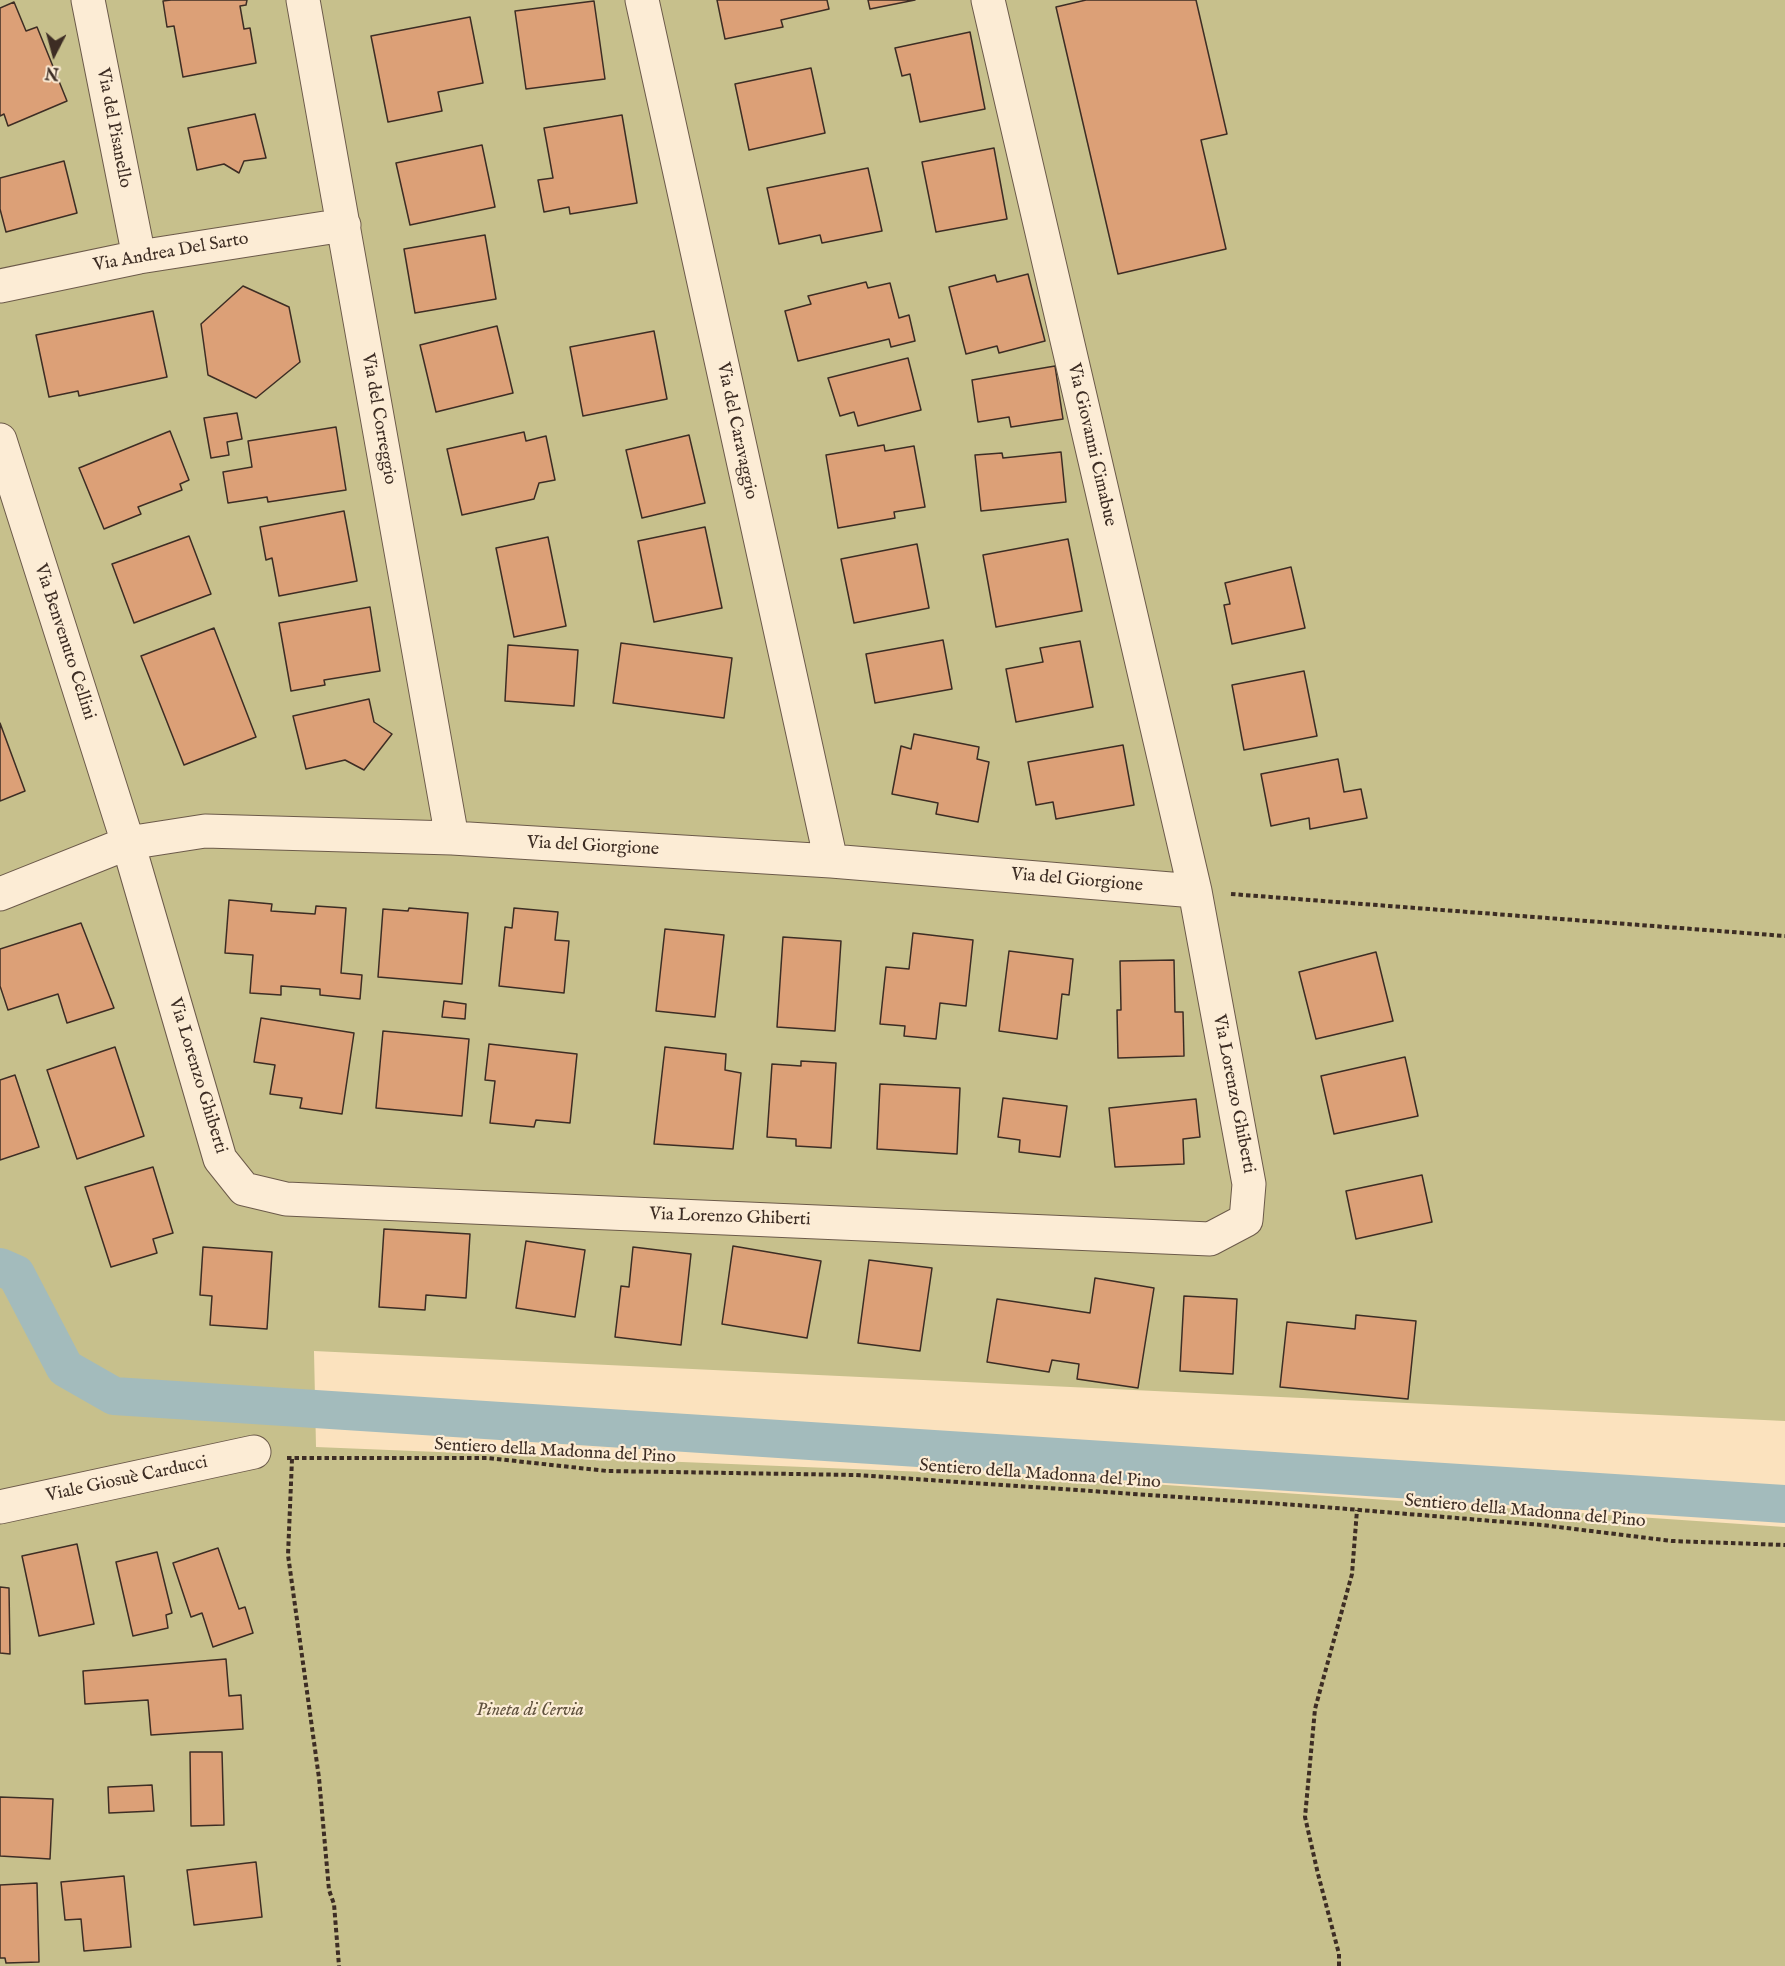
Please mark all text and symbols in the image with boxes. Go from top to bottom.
north arrow [24,24,84,84]
text: N [44,61,60,83]
street label: Via del Pisanello [91,66,135,190]
street label: Via Andrea Del Sarto [92,229,250,277]
street label: Via del Correggio [356,352,400,486]
street label: Via del Caravaggio [711,361,761,501]
street label: Via Giovanni Cimabue [1062,361,1120,529]
street label: Via Benvenuto Cellini [29,561,99,723]
street label: Via del Giorgione [526,833,660,861]
street label: Via del Giorgione [1010,864,1144,898]
street label: Via Lorenzo Ghiberti [163,996,231,1156]
street label: Via Lorenzo Ghiberti [1207,1013,1259,1175]
street label: Via Lorenzo Ghiberti [649,1204,811,1232]
street label: Sentiero della Madonna del Pino [434,1435,676,1469]
street label: Viale Giosuè Carducci [44,1452,210,1508]
street label: Sentiero della Madonna del Pino [919,1456,1161,1494]
street label: Sentiero della Madonna del Pino [1404,1491,1646,1533]
park label: Pineta di Cervia [476,1700,584,1722]

